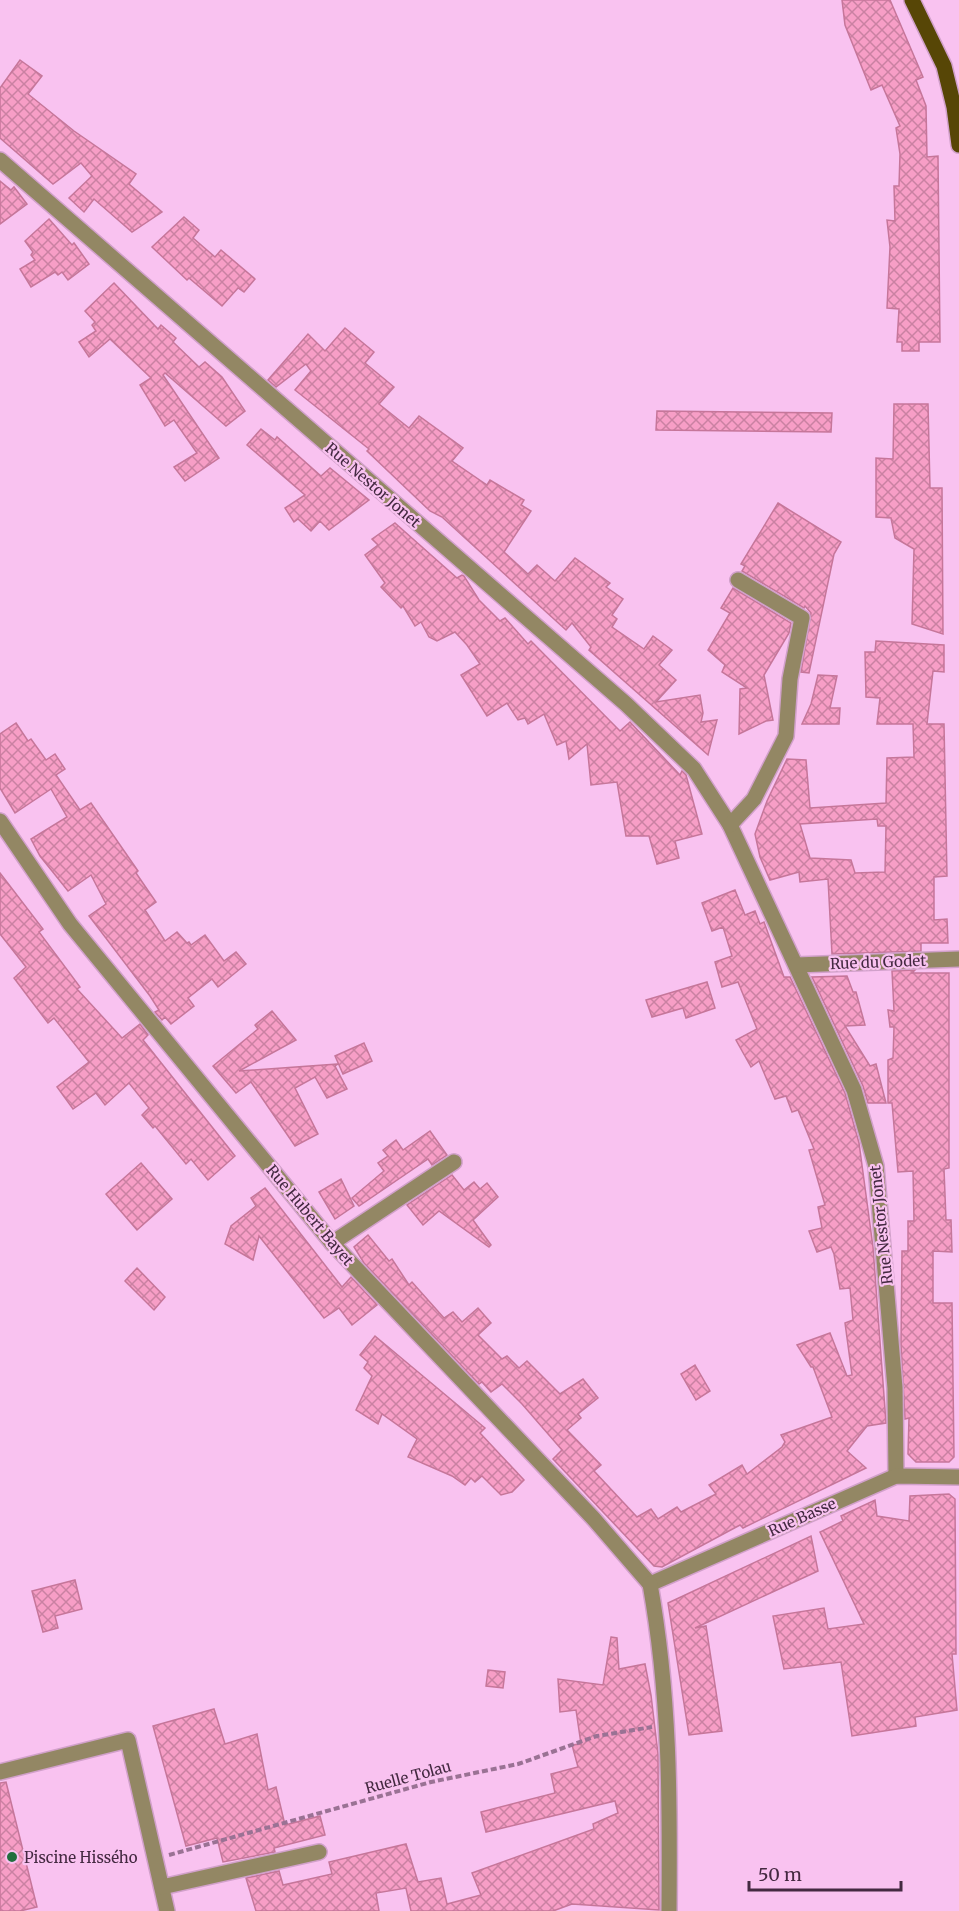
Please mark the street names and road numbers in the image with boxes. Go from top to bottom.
street label: Rue Nestor Jonet [322,439,425,532]
street label: Rue du Godet [830,951,927,973]
street label: Rue Hubert Bayet [262,1161,358,1269]
street label: Rue Nestor Jonet [865,1164,897,1286]
street label: Rue Basse [765,1494,839,1540]
street label: Ruelle Tolau [363,1756,453,1798]

